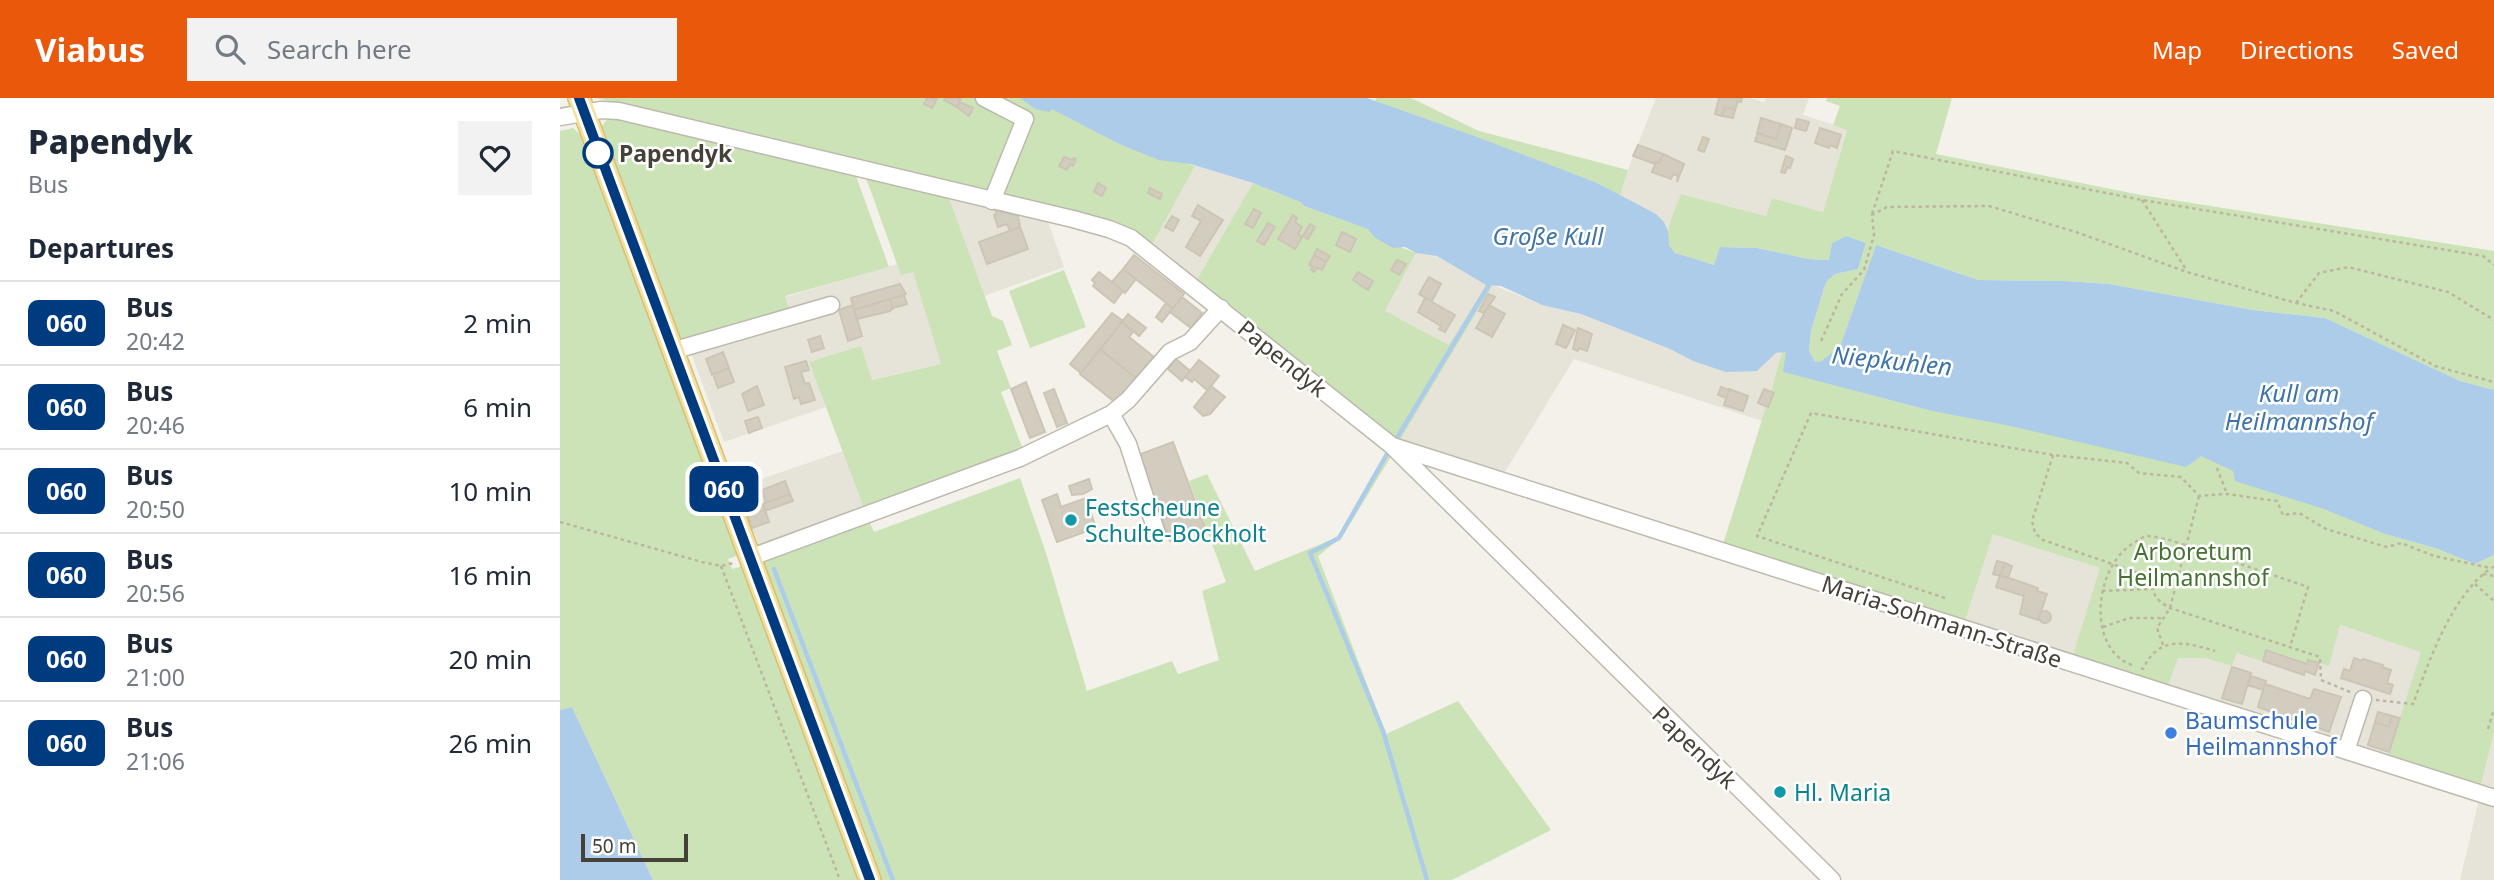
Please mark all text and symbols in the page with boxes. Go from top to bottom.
search box [187,18,677,81]
text: Viabus [35,27,145,72]
icon: search [211,30,249,68]
text: Search here [267,31,412,67]
text: Map [2152,33,2202,66]
text: Directions [2240,33,2354,66]
text: Saved [2392,33,2459,66]
text: Papendyk [28,119,193,164]
button: heart [458,121,532,195]
place label: Papendyk [619,137,733,169]
marker: Papendyk [583,138,613,168]
text: Bus [28,168,68,200]
water label: Große Kull [1493,219,1604,252]
text: Departures [28,230,174,266]
text: Bus [126,289,173,325]
text: 2 min [463,305,532,341]
text: 060 [46,306,87,339]
street label: Papendyk [1232,312,1335,404]
text: 20:42 [126,325,185,357]
water label: Niepkuhlen [1830,337,1954,383]
text: Bus [126,373,173,409]
water label: Kull am Heilmannshof [2225,376,2377,437]
text: 6 min [463,389,532,425]
text: 060 [46,390,87,423]
text: 20:46 [126,409,185,441]
text: Bus [126,457,173,493]
line badge: 060 [684,466,764,512]
text: 060 [703,472,745,505]
text: 10 min [448,473,532,509]
text: 060 [46,474,87,507]
place label: Festscheune Schulte-Bockholt [1085,491,1266,549]
text: 20:50 [126,493,185,525]
marker: Festscheune Schulte-Bockholt [1063,512,1079,528]
park label: Arboretum Heilmannshof [2117,535,2270,593]
text: Bus [126,541,173,577]
text: 16 min [448,557,532,593]
text: 060 [46,558,87,591]
street label: Maria-Sohmann-Straße [1818,567,2066,675]
text: 20:56 [126,577,185,609]
text: Bus [126,625,173,661]
text: 20 min [448,641,532,677]
text: 060 [46,642,87,675]
text: 21:00 [126,661,185,693]
street label: Papendyk [1646,699,1745,796]
place label: Baumschule Heilmannshof [2185,704,2338,762]
text: Bus [126,709,173,745]
text: 26 min [448,725,532,761]
marker: Baumschule Heilmannshof [2163,725,2179,741]
text: 060 [46,726,87,759]
text: 21:06 [126,745,185,777]
place label: Hl. Maria [1794,776,1891,808]
marker: Hl. Maria [1772,784,1788,800]
scale bar [581,831,688,863]
text: 50 m [592,833,636,859]

